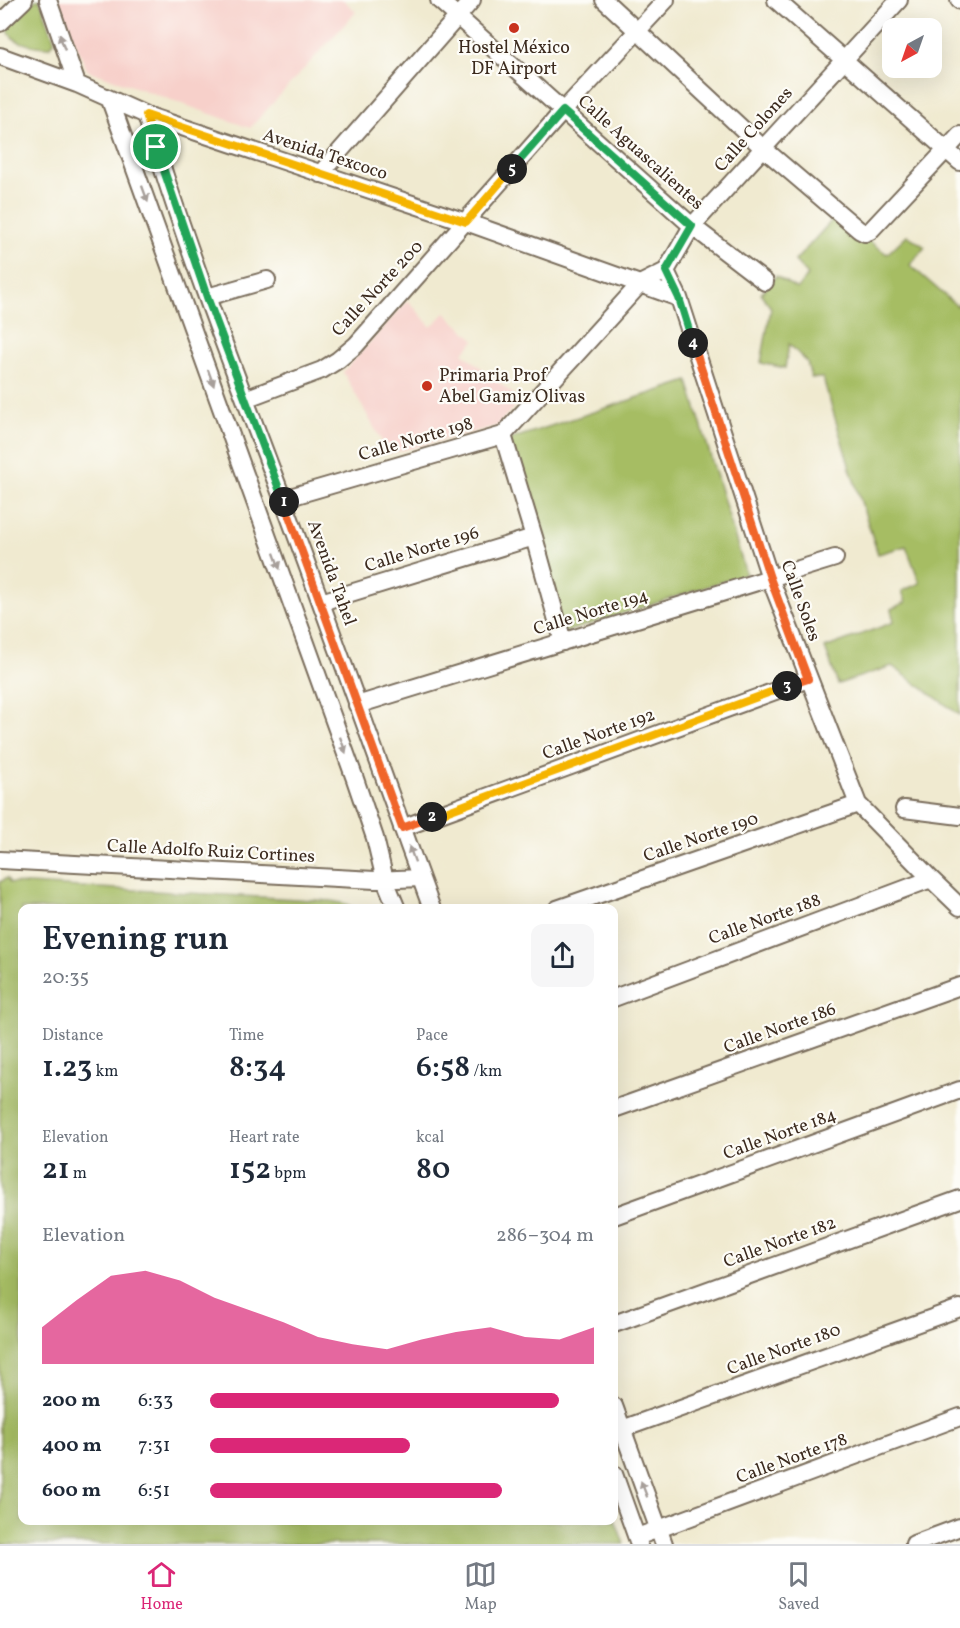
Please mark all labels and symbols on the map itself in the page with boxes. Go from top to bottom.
north arrow [882,18,942,78]
marker: Hostel México DF Airport [507,21,521,35]
one-way arrow [57,33,67,51]
place label: Hostel México DF Airport [458,36,570,82]
street label: Calle Colones [709,82,799,178]
street label: Calle Aguascalientes [572,90,708,216]
pin [130,121,181,172]
street label: Avenida Texcoco [259,123,391,187]
pin: 5 [497,154,527,184]
one-way arrow [140,185,150,203]
street label: Calle Norte 200 [327,235,429,343]
pin: 4 [678,328,708,358]
place label: Primaria Prof Abel Gamiz Olivas [439,364,585,410]
one-way arrow [206,369,216,387]
marker: Primaria Prof Abel Gamiz Olivas [420,379,434,393]
street label: Calle Norte 198 [356,412,476,468]
pin: 1 [269,487,299,517]
street label: Avenida Tahel [300,517,362,629]
street label: Calle Norte 196 [362,521,482,579]
one-way arrow [273,552,283,570]
street label: Calle Soles [774,557,826,645]
street label: Calle Norte 194 [530,584,652,642]
pin: 3 [772,671,802,701]
street label: Calle Norte 192 [539,703,659,767]
one-way arrow [338,736,348,754]
pin: 2 [417,802,447,832]
street label: Calle Norte 190 [640,807,762,869]
street label: Calle Adolfo Ruiz Cortines [106,834,316,870]
one-way arrow [406,845,416,863]
street label: Calle Norte 188 [705,888,825,952]
street label: Calle Norte 186 [720,997,840,1061]
street label: Calle Norte 184 [720,1103,840,1167]
street label: Calle Norte 182 [720,1211,840,1275]
street label: Calle Norte 180 [724,1318,844,1382]
street label: Calle Norte 178 [733,1427,851,1491]
one-way arrow [639,1480,649,1498]

